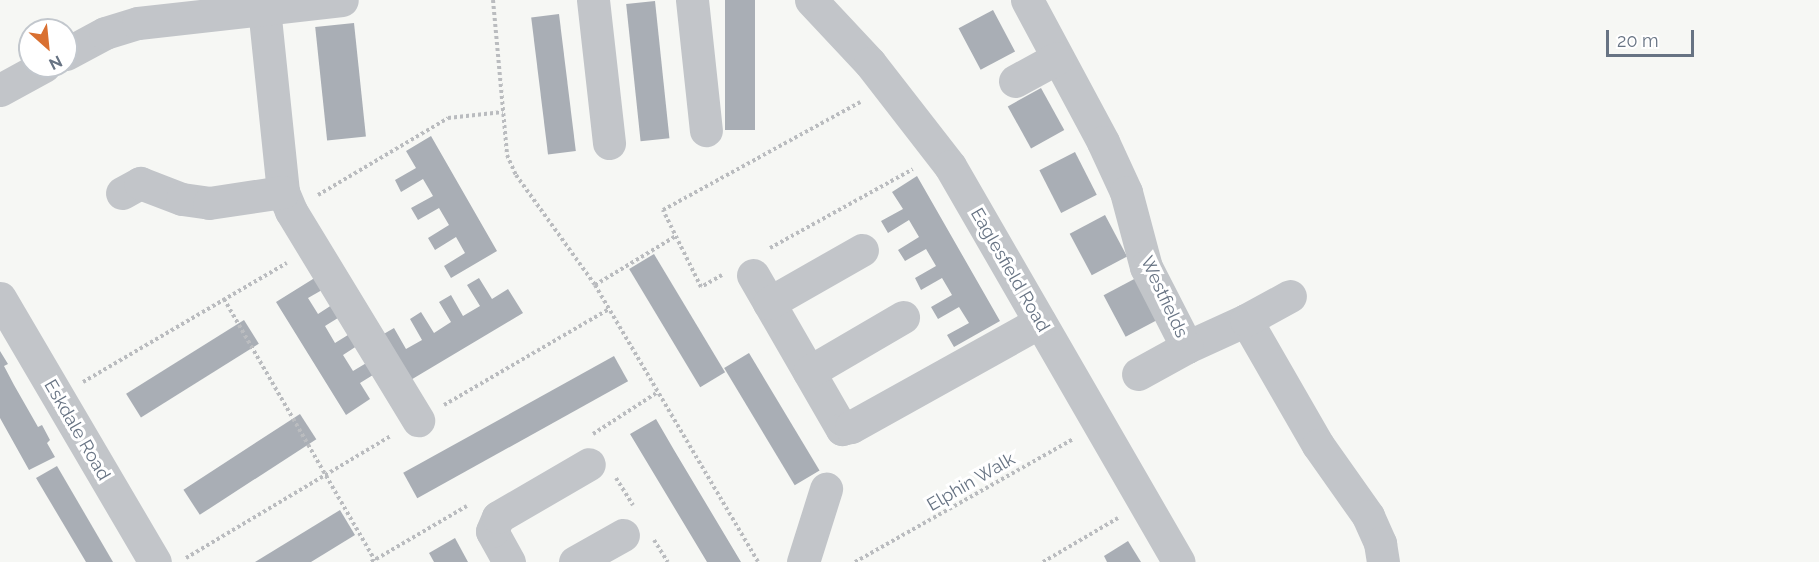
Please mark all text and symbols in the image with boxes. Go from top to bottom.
north arrow [18,18,78,78]
scale bar [1609,18,1698,56]
text: 20 m [1617,30,1659,51]
text: N [46,51,65,74]
street label: Eaglesfield Road [966,204,1054,336]
street label: Westfields [1136,253,1192,341]
street label: Eskdale Road [39,376,115,484]
street label: Elphin Walk [923,448,1019,516]

